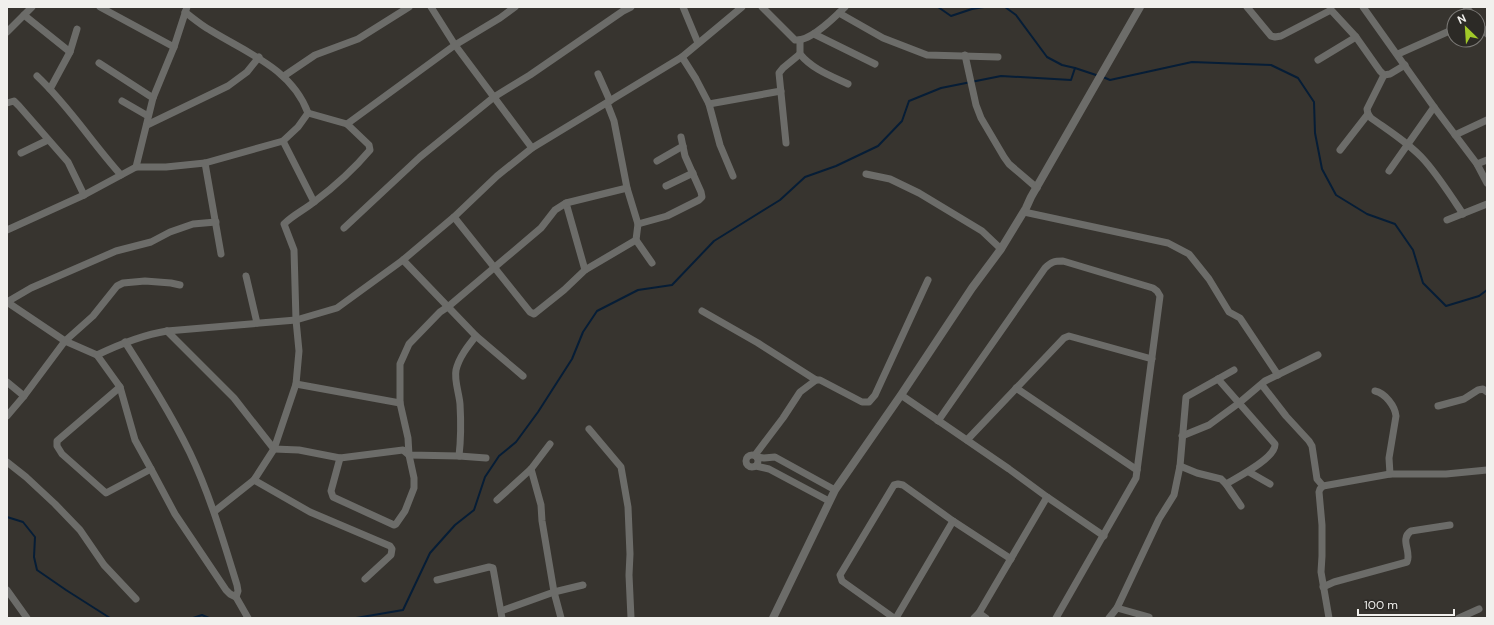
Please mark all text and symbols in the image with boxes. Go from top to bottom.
north arrow [1446,8,1486,48]
text: N [1455,11,1468,27]
scale bar [1358,591,1454,617]
text: 100 m [1364,597,1398,613]

